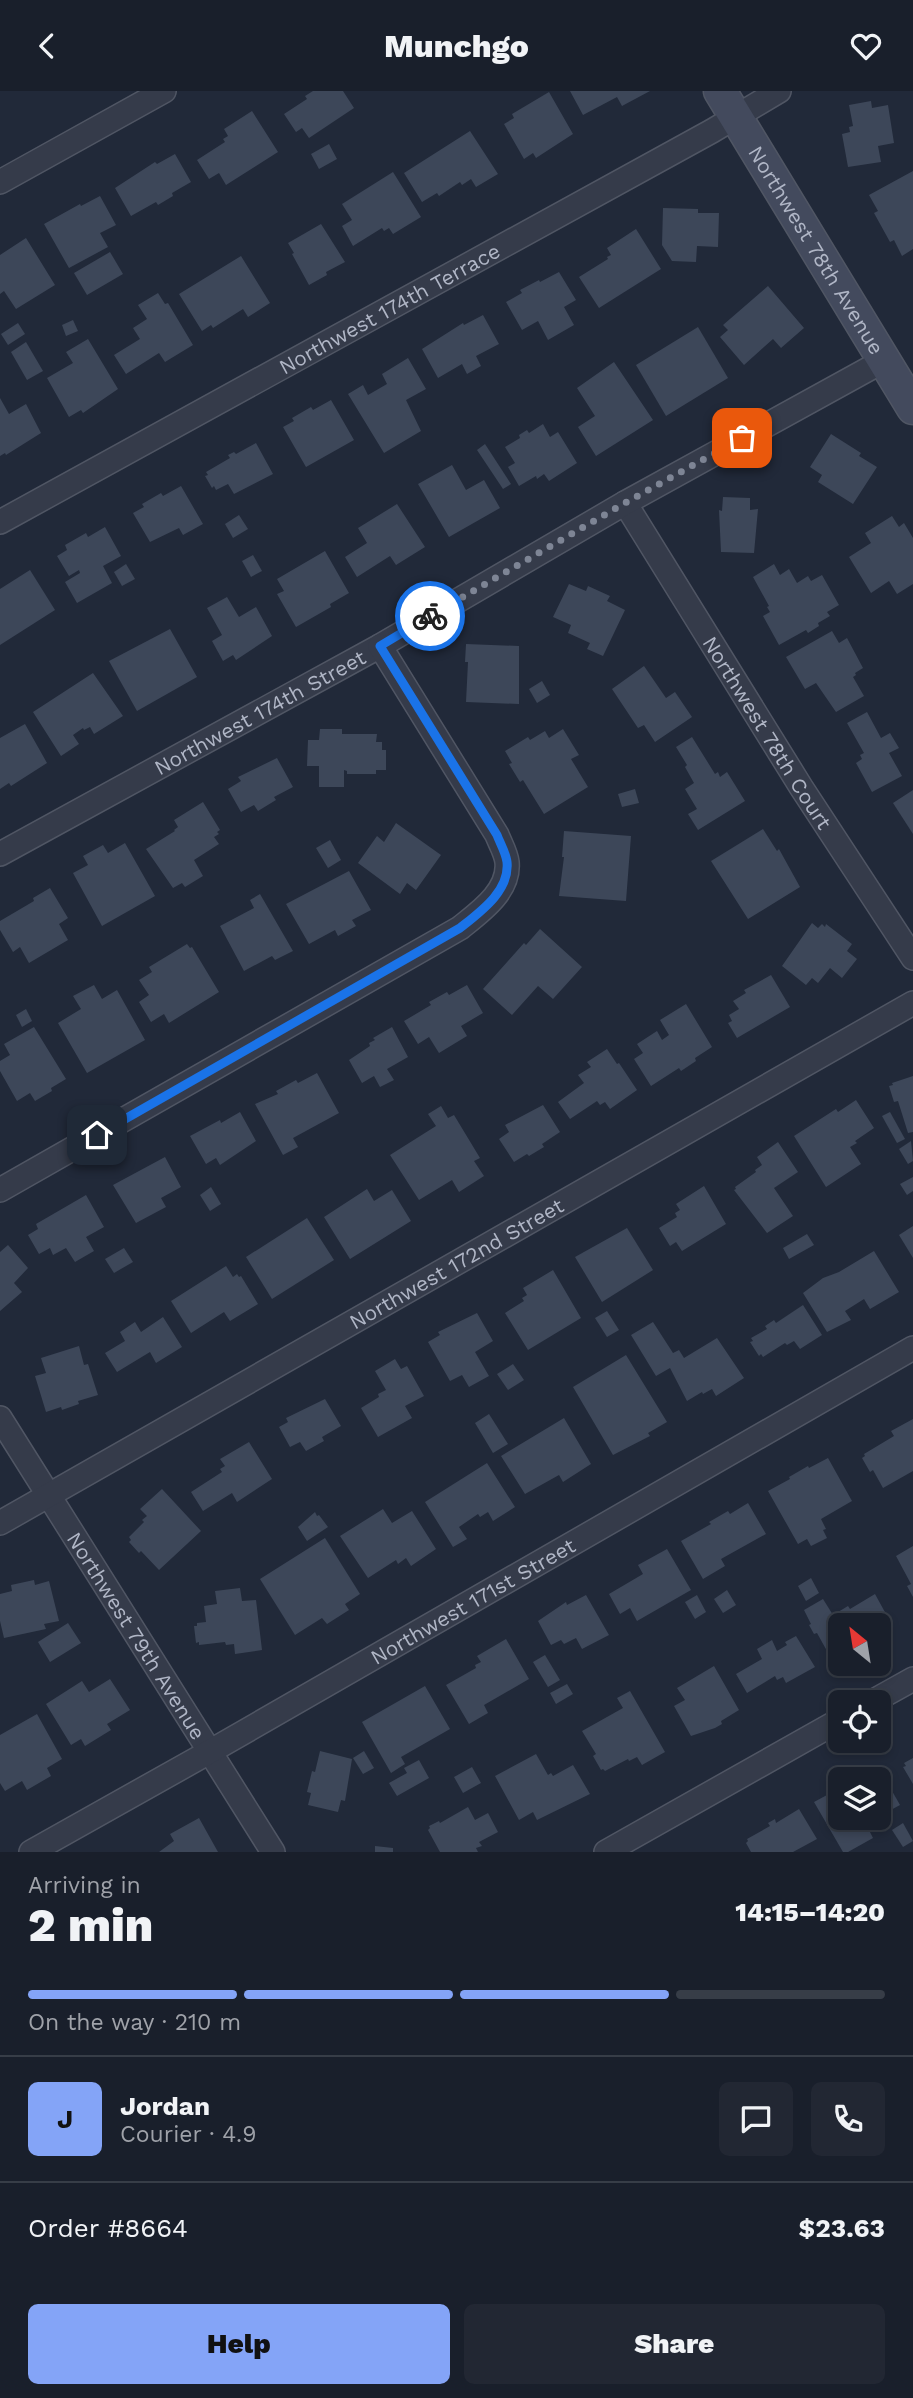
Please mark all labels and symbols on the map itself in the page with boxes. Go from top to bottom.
street label: Northwest 78th Avenue [744,141,890,359]
street label: Northwest 174th Terrace [274,238,504,379]
pin [712,408,772,468]
courier [395,581,465,651]
street label: Northwest 78th Court [698,631,838,834]
street label: Northwest 174th Street [150,644,370,780]
pin [67,1105,127,1165]
street label: Northwest 172nd Street [345,1192,568,1334]
street label: Northwest 79th Avenue [62,1527,211,1744]
street label: Northwest 171st Street [366,1532,580,1669]
north arrow [828,1613,891,1677]

